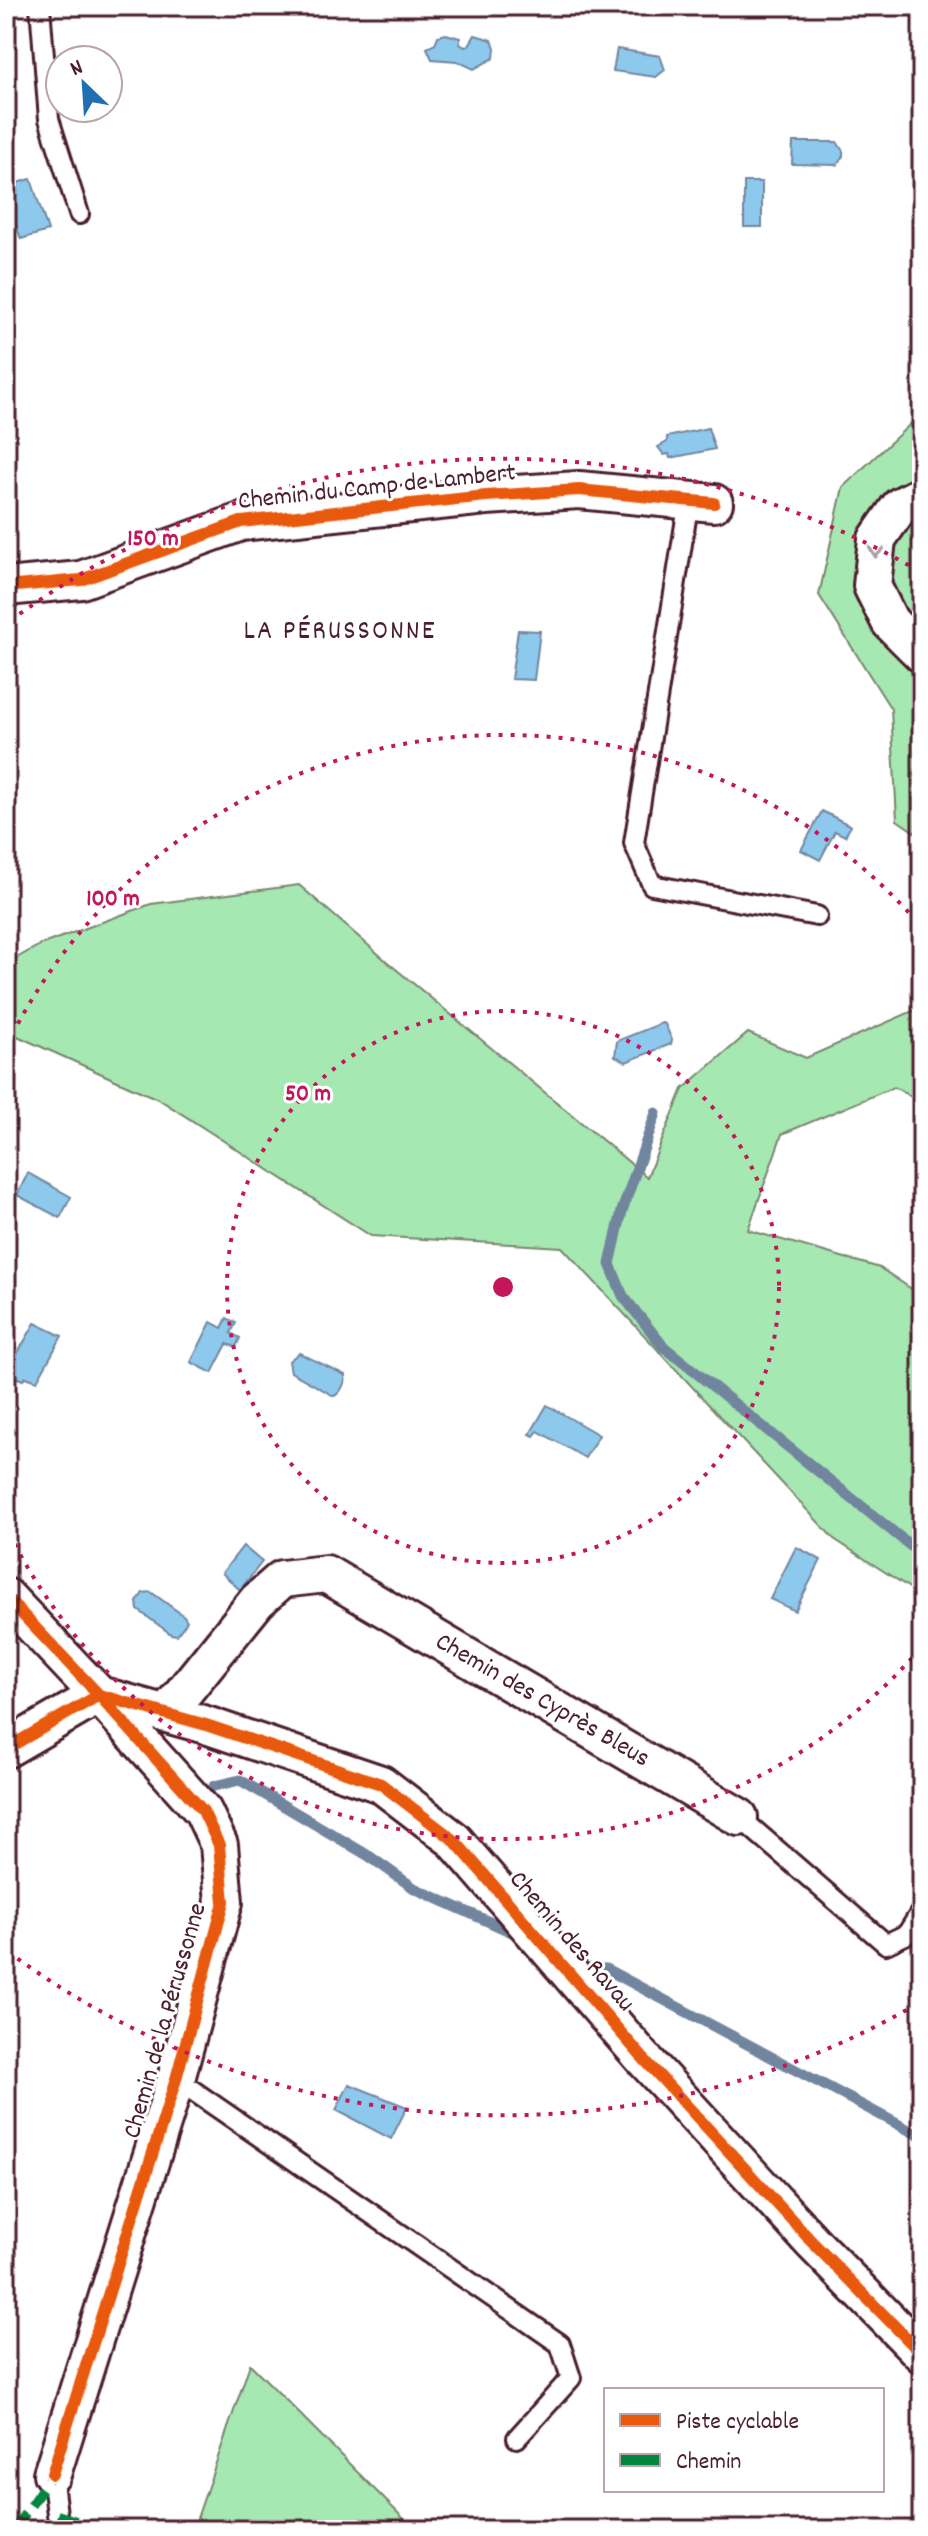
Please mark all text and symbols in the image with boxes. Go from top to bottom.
north arrow [44,44,124,124]
text: N [66,53,89,85]
street label: Chemin du Camp de Lambert [236,455,518,521]
text: 150 m [127,523,179,557]
one-way arrow [867,546,884,559]
district label: LA PÉRUSSONNE [244,613,436,653]
text: 100 m [86,883,140,917]
text: 50 m [285,1078,331,1112]
centre of rings [489,1273,517,1301]
street label: Chemin des Cyprès Bleus [428,1624,656,1778]
street label: Chemin des Ravau [499,1863,643,2021]
street label: Chemin de la Pérussonne [115,1899,217,2143]
legend [604,2388,884,2492]
text: Piste cyclable [676,2406,799,2440]
text: Chemin [676,2446,741,2480]

